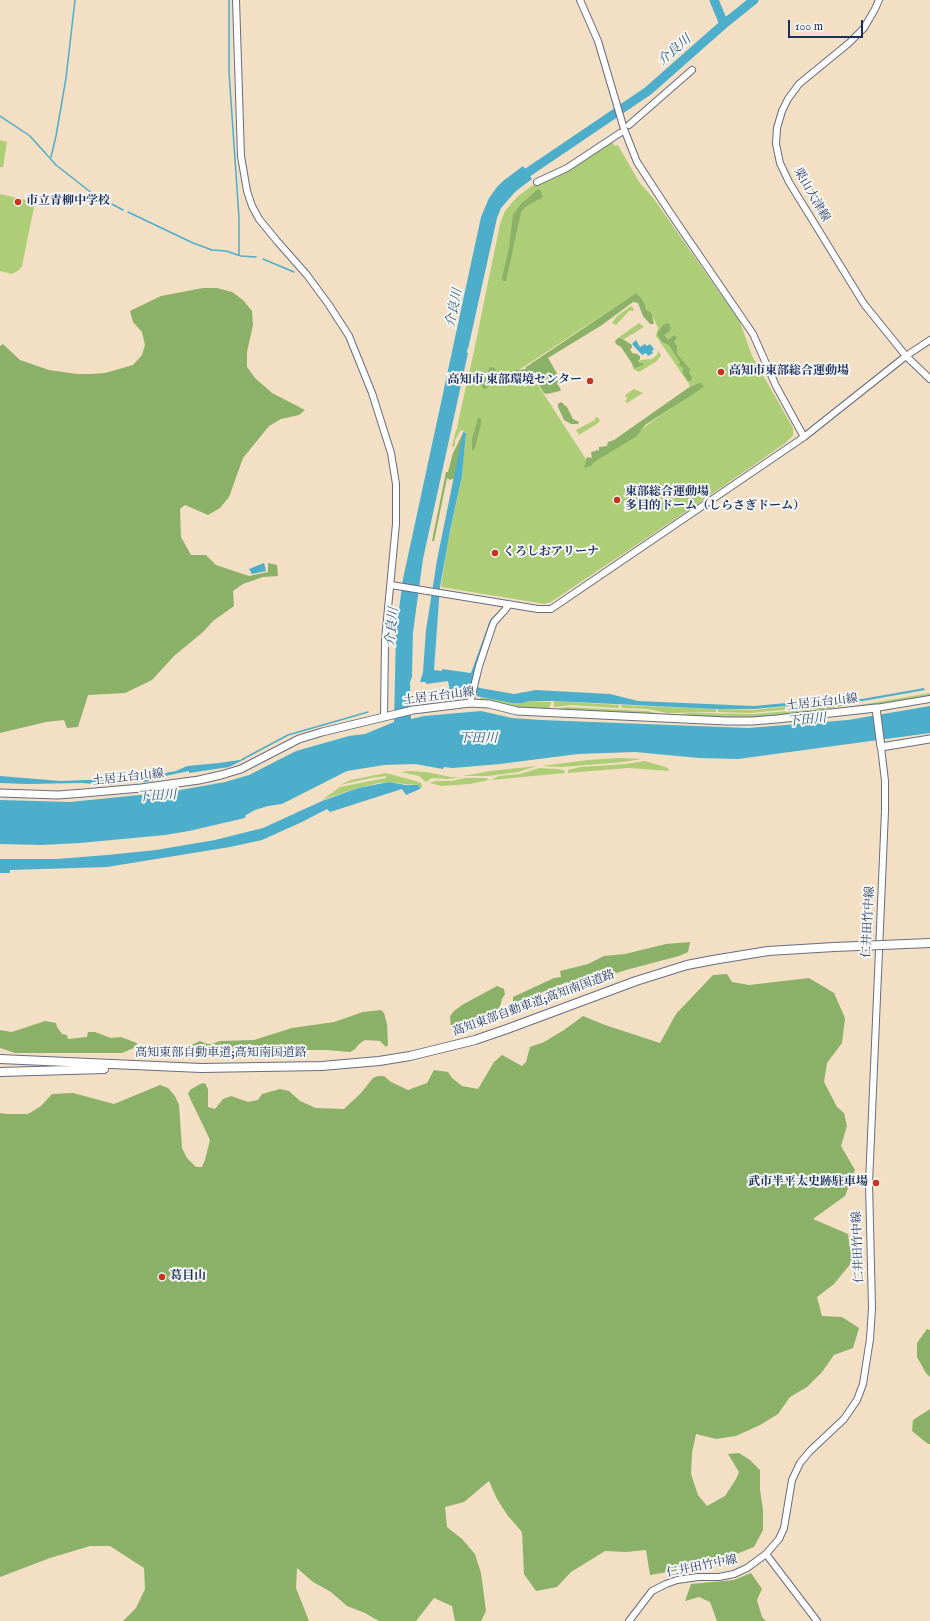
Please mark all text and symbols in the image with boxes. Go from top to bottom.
scale bar [790,12,865,38]
text: 100 m [795,19,823,34]
water label: 介良川 [655,32,695,70]
street label: 栗山大津線 [790,165,832,225]
place label: 市立青柳中学校 [26,195,110,209]
marker: 市立青柳中学校 [13,197,23,207]
water label: 介良川 [443,287,467,329]
place label: 高知市東部総合運動場 [729,365,849,379]
marker: 高知市東部総合運動場 [716,367,726,377]
place label: 高知市 東部環境センター [447,374,582,388]
marker: 高知市 東部環境センター [585,376,595,386]
place label: 東部総合運動場 多目的ドーム（しらさぎドーム） [625,486,805,514]
marker: 東部総合運動場 多目的ドーム（しらさぎドーム） [612,495,622,505]
place label: くろしおアリーナ [503,546,599,560]
marker: くろしおアリーナ [490,548,500,558]
water label: 介良川 [383,607,403,647]
street label: 土居五台山線 [402,685,476,709]
street label: 土居五台山線 [785,692,859,714]
water label: 下田川 [787,711,827,731]
water label: 下田川 [459,731,497,747]
street label: 土居五台山線 [91,767,165,789]
water label: 下田川 [137,788,177,806]
street label: 仁井田竹中線 [860,886,878,958]
street label: 高知東部自動車道;高知南国道路 [451,968,617,1040]
street label: 高知東部自動車道;高知南国道路 [135,1047,307,1061]
place label: 武市半平太史跡駐車場 [748,1176,868,1190]
marker: 武市半平太史跡駐車場 [871,1178,881,1188]
street label: 仁井田竹中線 [851,1211,867,1283]
place label: 葛目山 [170,1270,206,1284]
marker: 葛目山 [157,1272,167,1282]
street label: 仁井田竹中線 [665,1553,739,1581]

